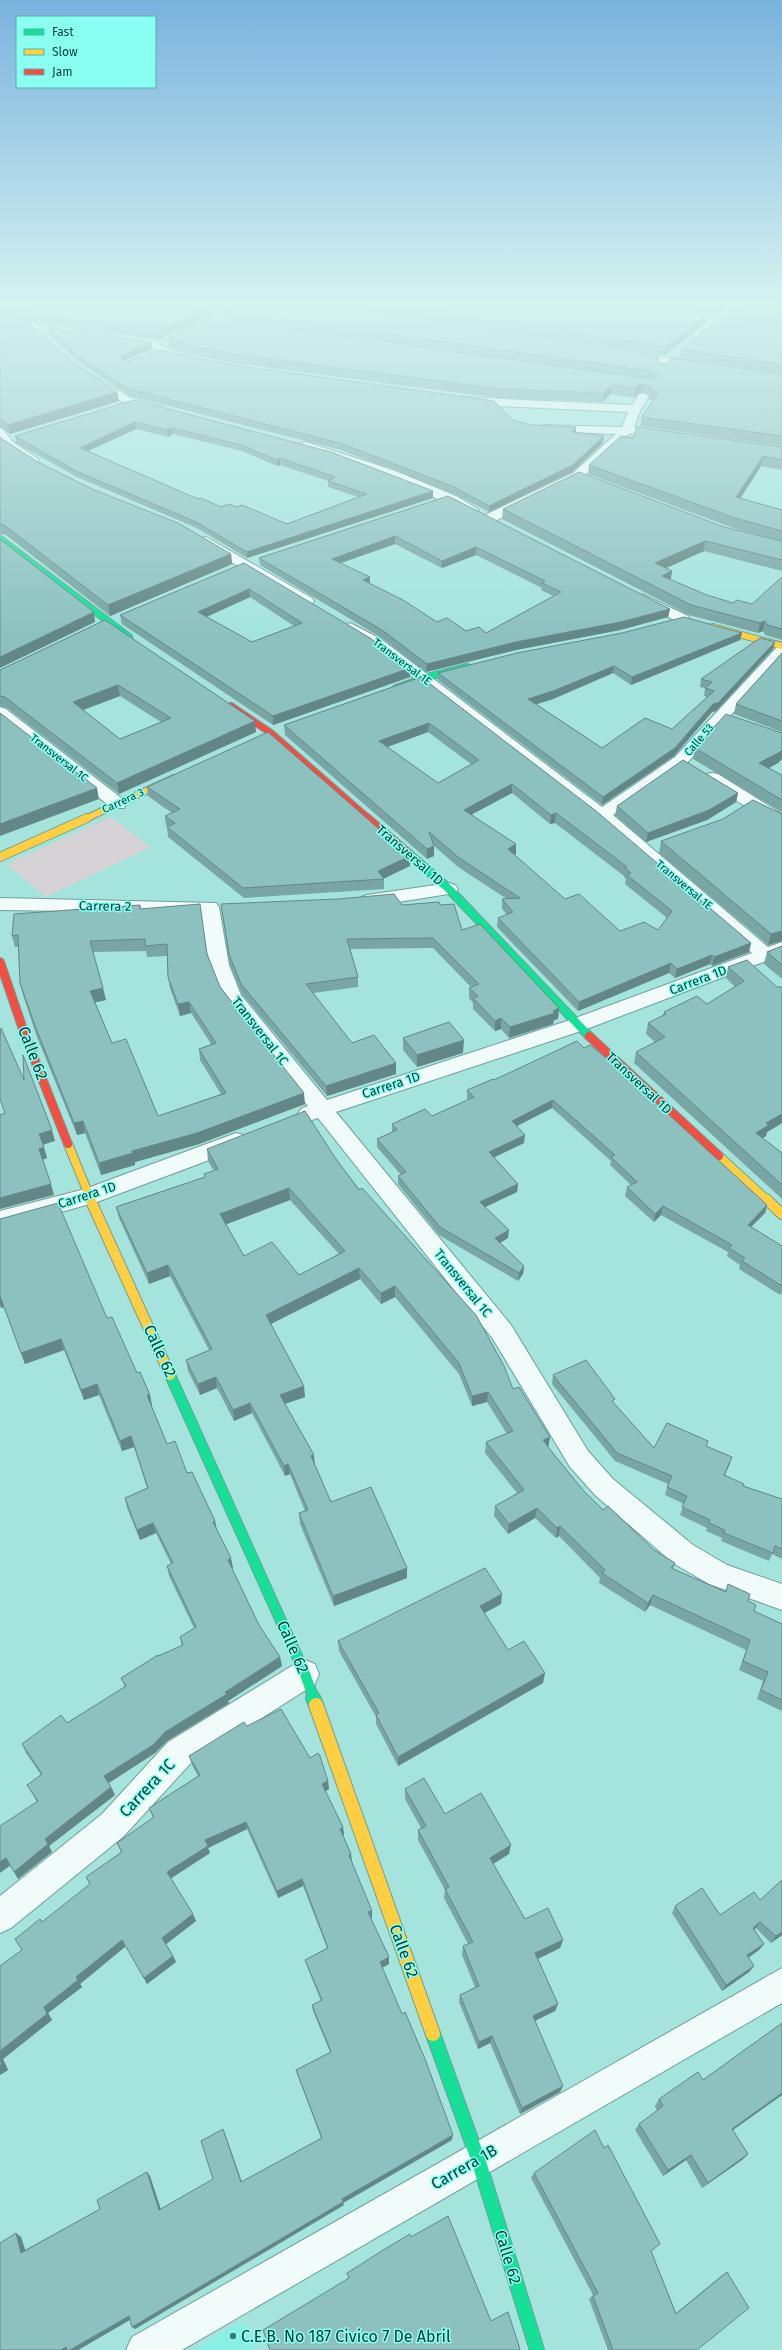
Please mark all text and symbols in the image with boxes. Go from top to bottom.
legend [16,16,156,88]
text: Fast [52,25,74,39]
text: Slow [52,45,78,59]
text: Jam [52,65,72,79]
street label: Transversal 1E [370,636,434,688]
street label: Calle 53 [682,721,716,759]
street label: Transversal 1C [27,731,91,785]
street label: Carrera 3 [100,786,146,816]
street label: Transversal 1D [373,822,447,888]
street label: Transversal 1E [653,858,715,912]
street label: Carrera 2 [79,898,131,914]
street label: Carrera 1D [667,962,729,998]
street label: Transversal 1C [229,994,292,1069]
street label: Calle 62 [14,1024,52,1083]
street label: Transversal 1D [603,1049,675,1117]
street label: Carrera 1D [360,1069,422,1101]
street label: Carrera 1D [56,1179,118,1211]
street label: Transversal 1C [431,1246,495,1320]
street label: Calle 62 [140,1322,180,1380]
street label: Calle 62 [273,1618,313,1676]
street label: Carrera 1C [115,1755,179,1821]
street label: Calle 62 [386,1922,423,1981]
street label: Carrera 1B [428,2140,501,2194]
street label: Calle 62 [491,2228,525,2287]
place label: C.E.B. No 187 Civico 7 De Abril [241,2327,451,2346]
marker: C.E.B. No 187 Civico 7 De Abril [228,2331,238,2341]

